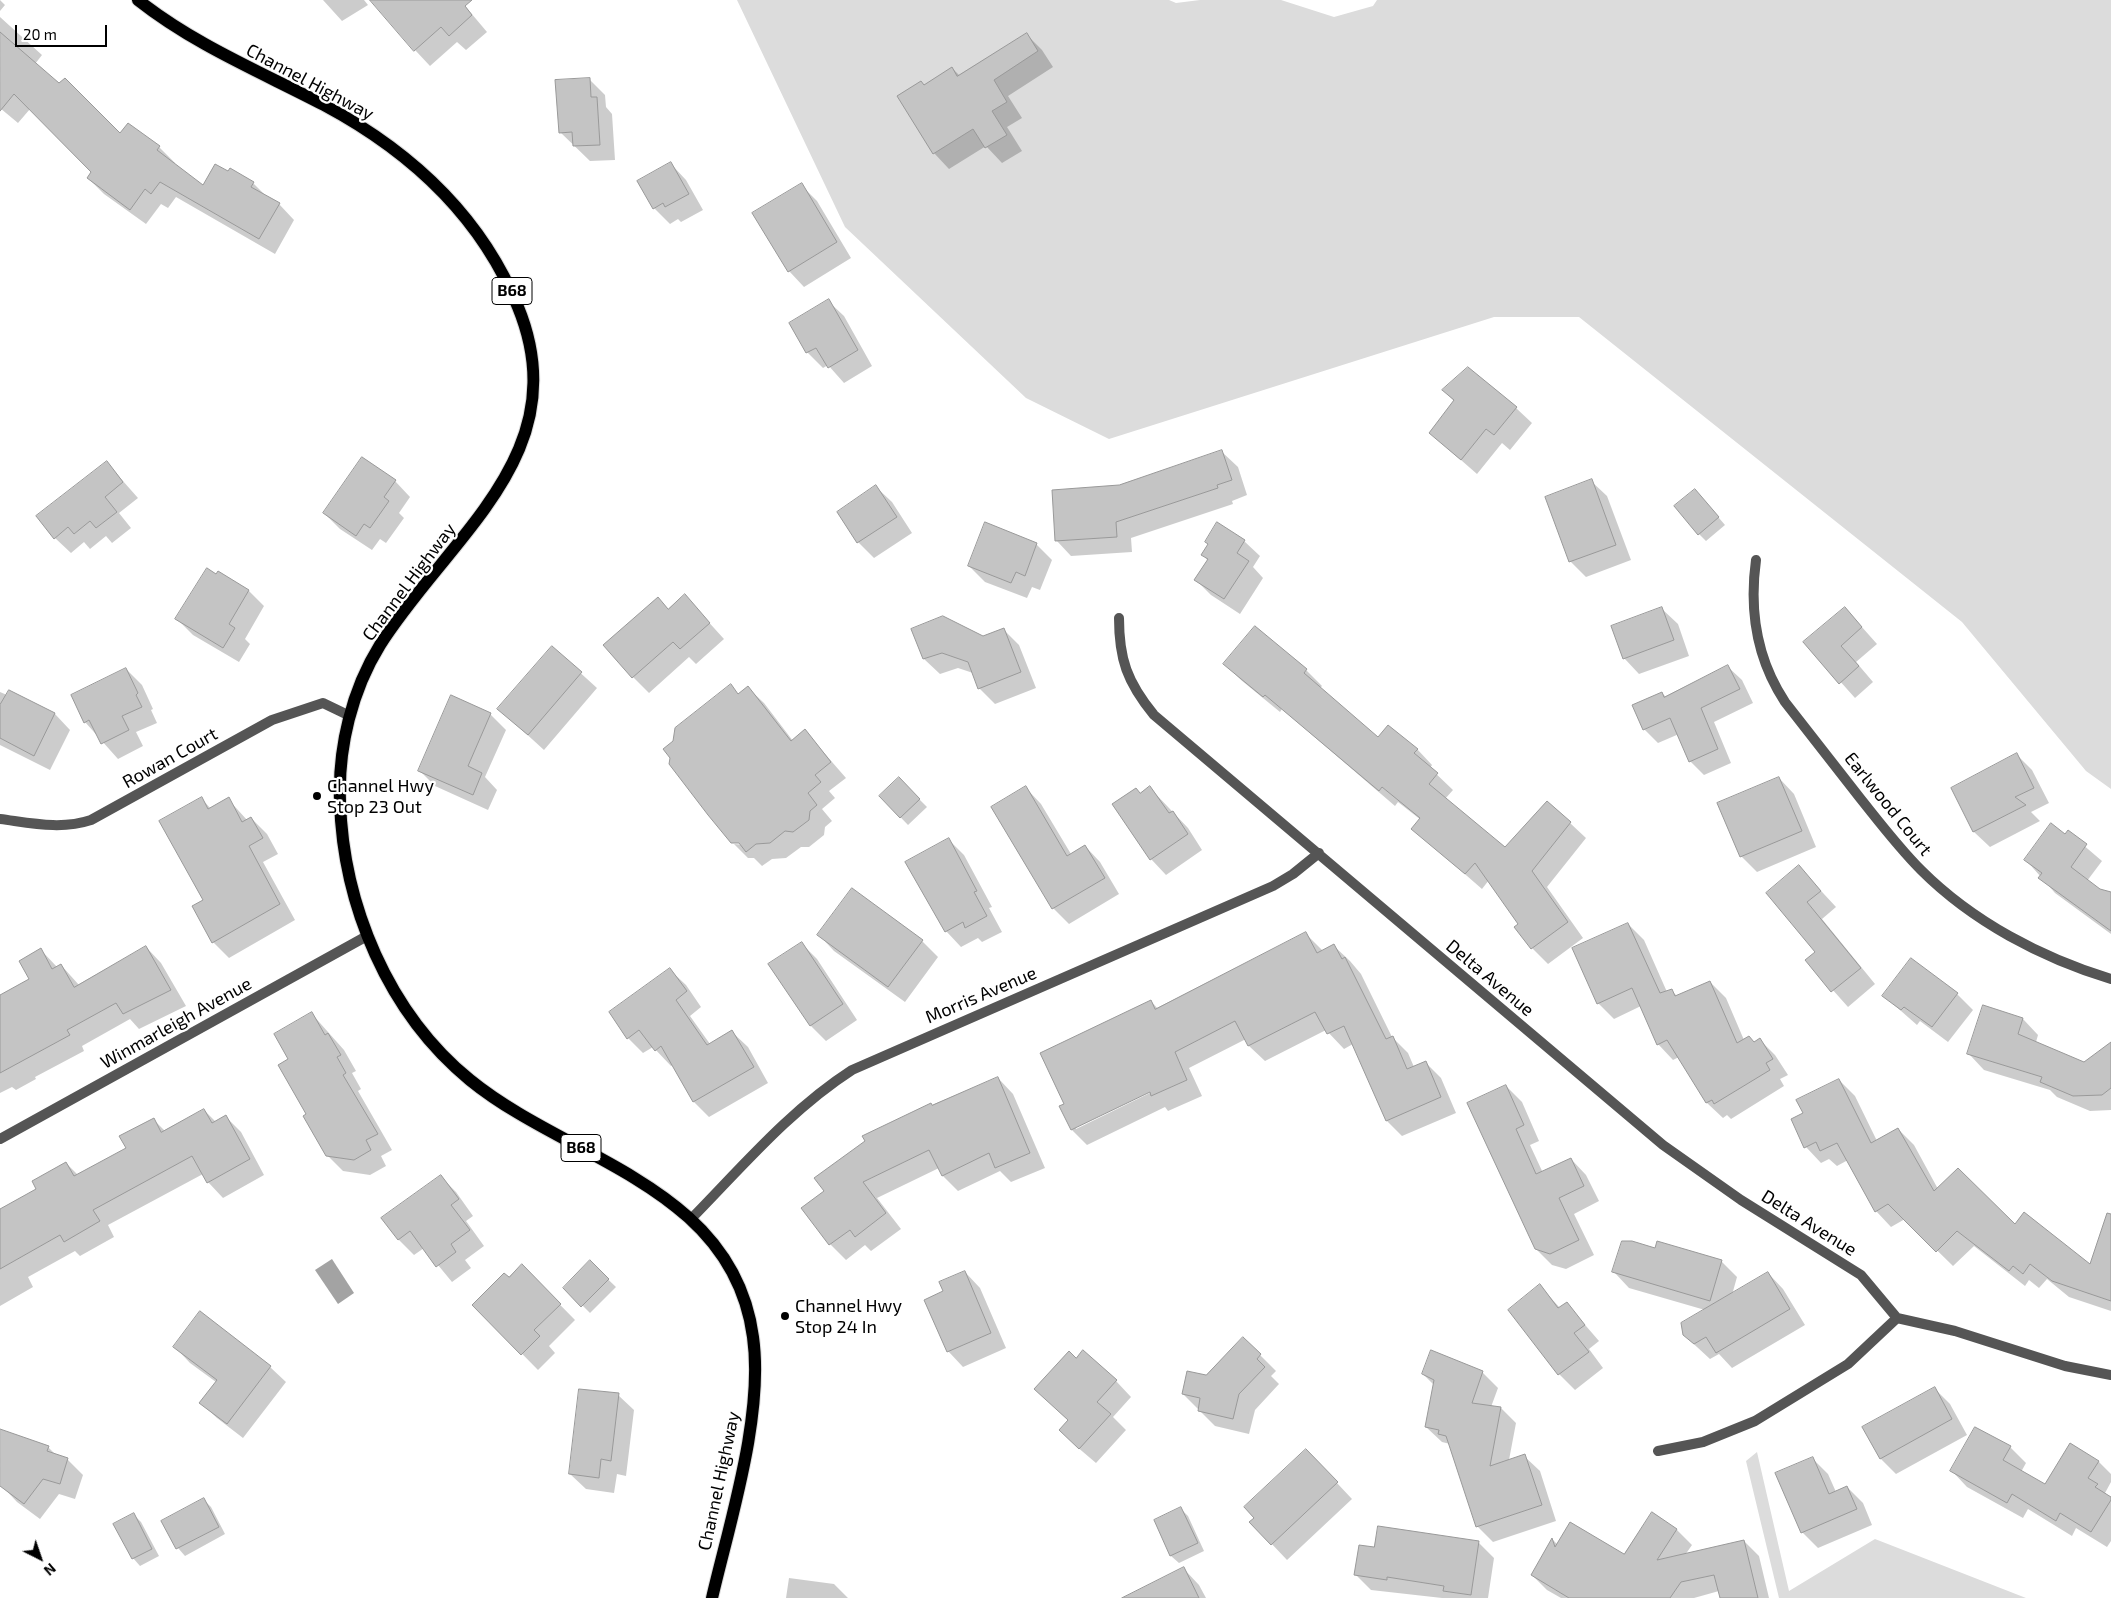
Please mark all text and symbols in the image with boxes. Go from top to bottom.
scale bar [18,15,110,47]
text: 20 m [23,25,57,43]
street label: Channel Highway [242,39,378,125]
road number: B68 [492,278,532,304]
street label: Channel Highway [358,519,460,645]
street label: Rowan Court [119,723,221,793]
street label: Earlwood Court [1840,748,1936,860]
place label: Channel Hwy Stop 23 Out [327,775,434,818]
marker: Channel Hwy Stop 23 Out [311,790,323,802]
street label: Delta Avenue [1442,935,1538,1021]
street label: Morris Avenue [922,962,1040,1028]
street label: Winmarleigh Avenue [97,973,255,1073]
road number: B68 [561,1134,601,1162]
street label: Delta Avenue [1758,1185,1860,1261]
place label: Channel Hwy Stop 24 In [795,1295,902,1338]
marker: Channel Hwy Stop 24 In [779,1310,791,1322]
street label: Channel Highway [694,1409,744,1553]
north arrow [15,1533,65,1583]
text: N [41,1560,60,1579]

